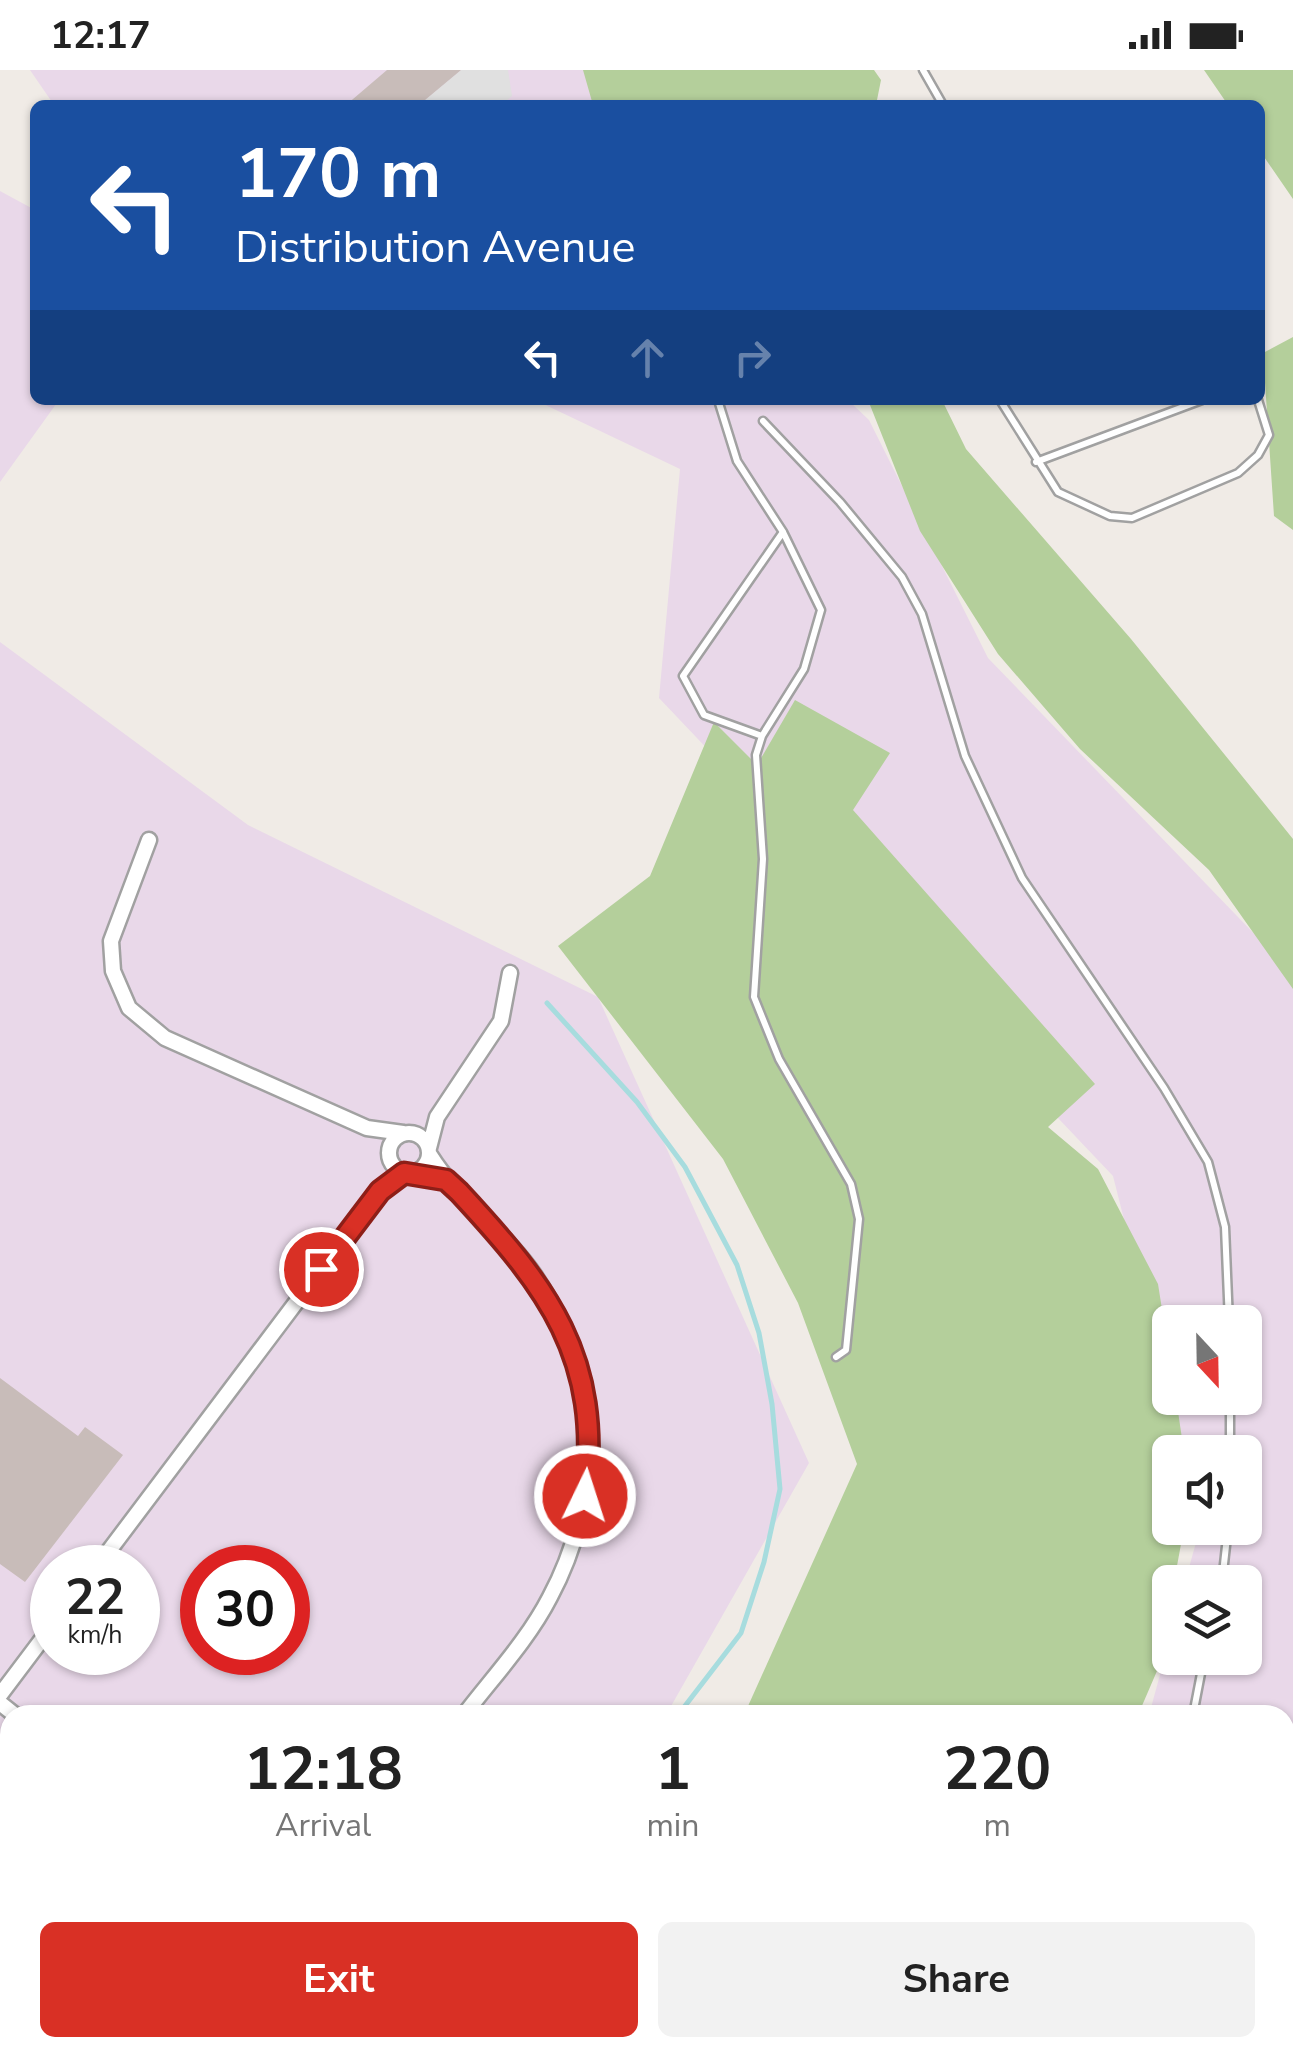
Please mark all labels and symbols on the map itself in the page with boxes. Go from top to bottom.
pin [279,1227,364,1312]
north arrow [1152,1305,1262,1415]
position arrow [533,1444,637,1548]
speed limit sign: 30 [180,1545,310,1675]

